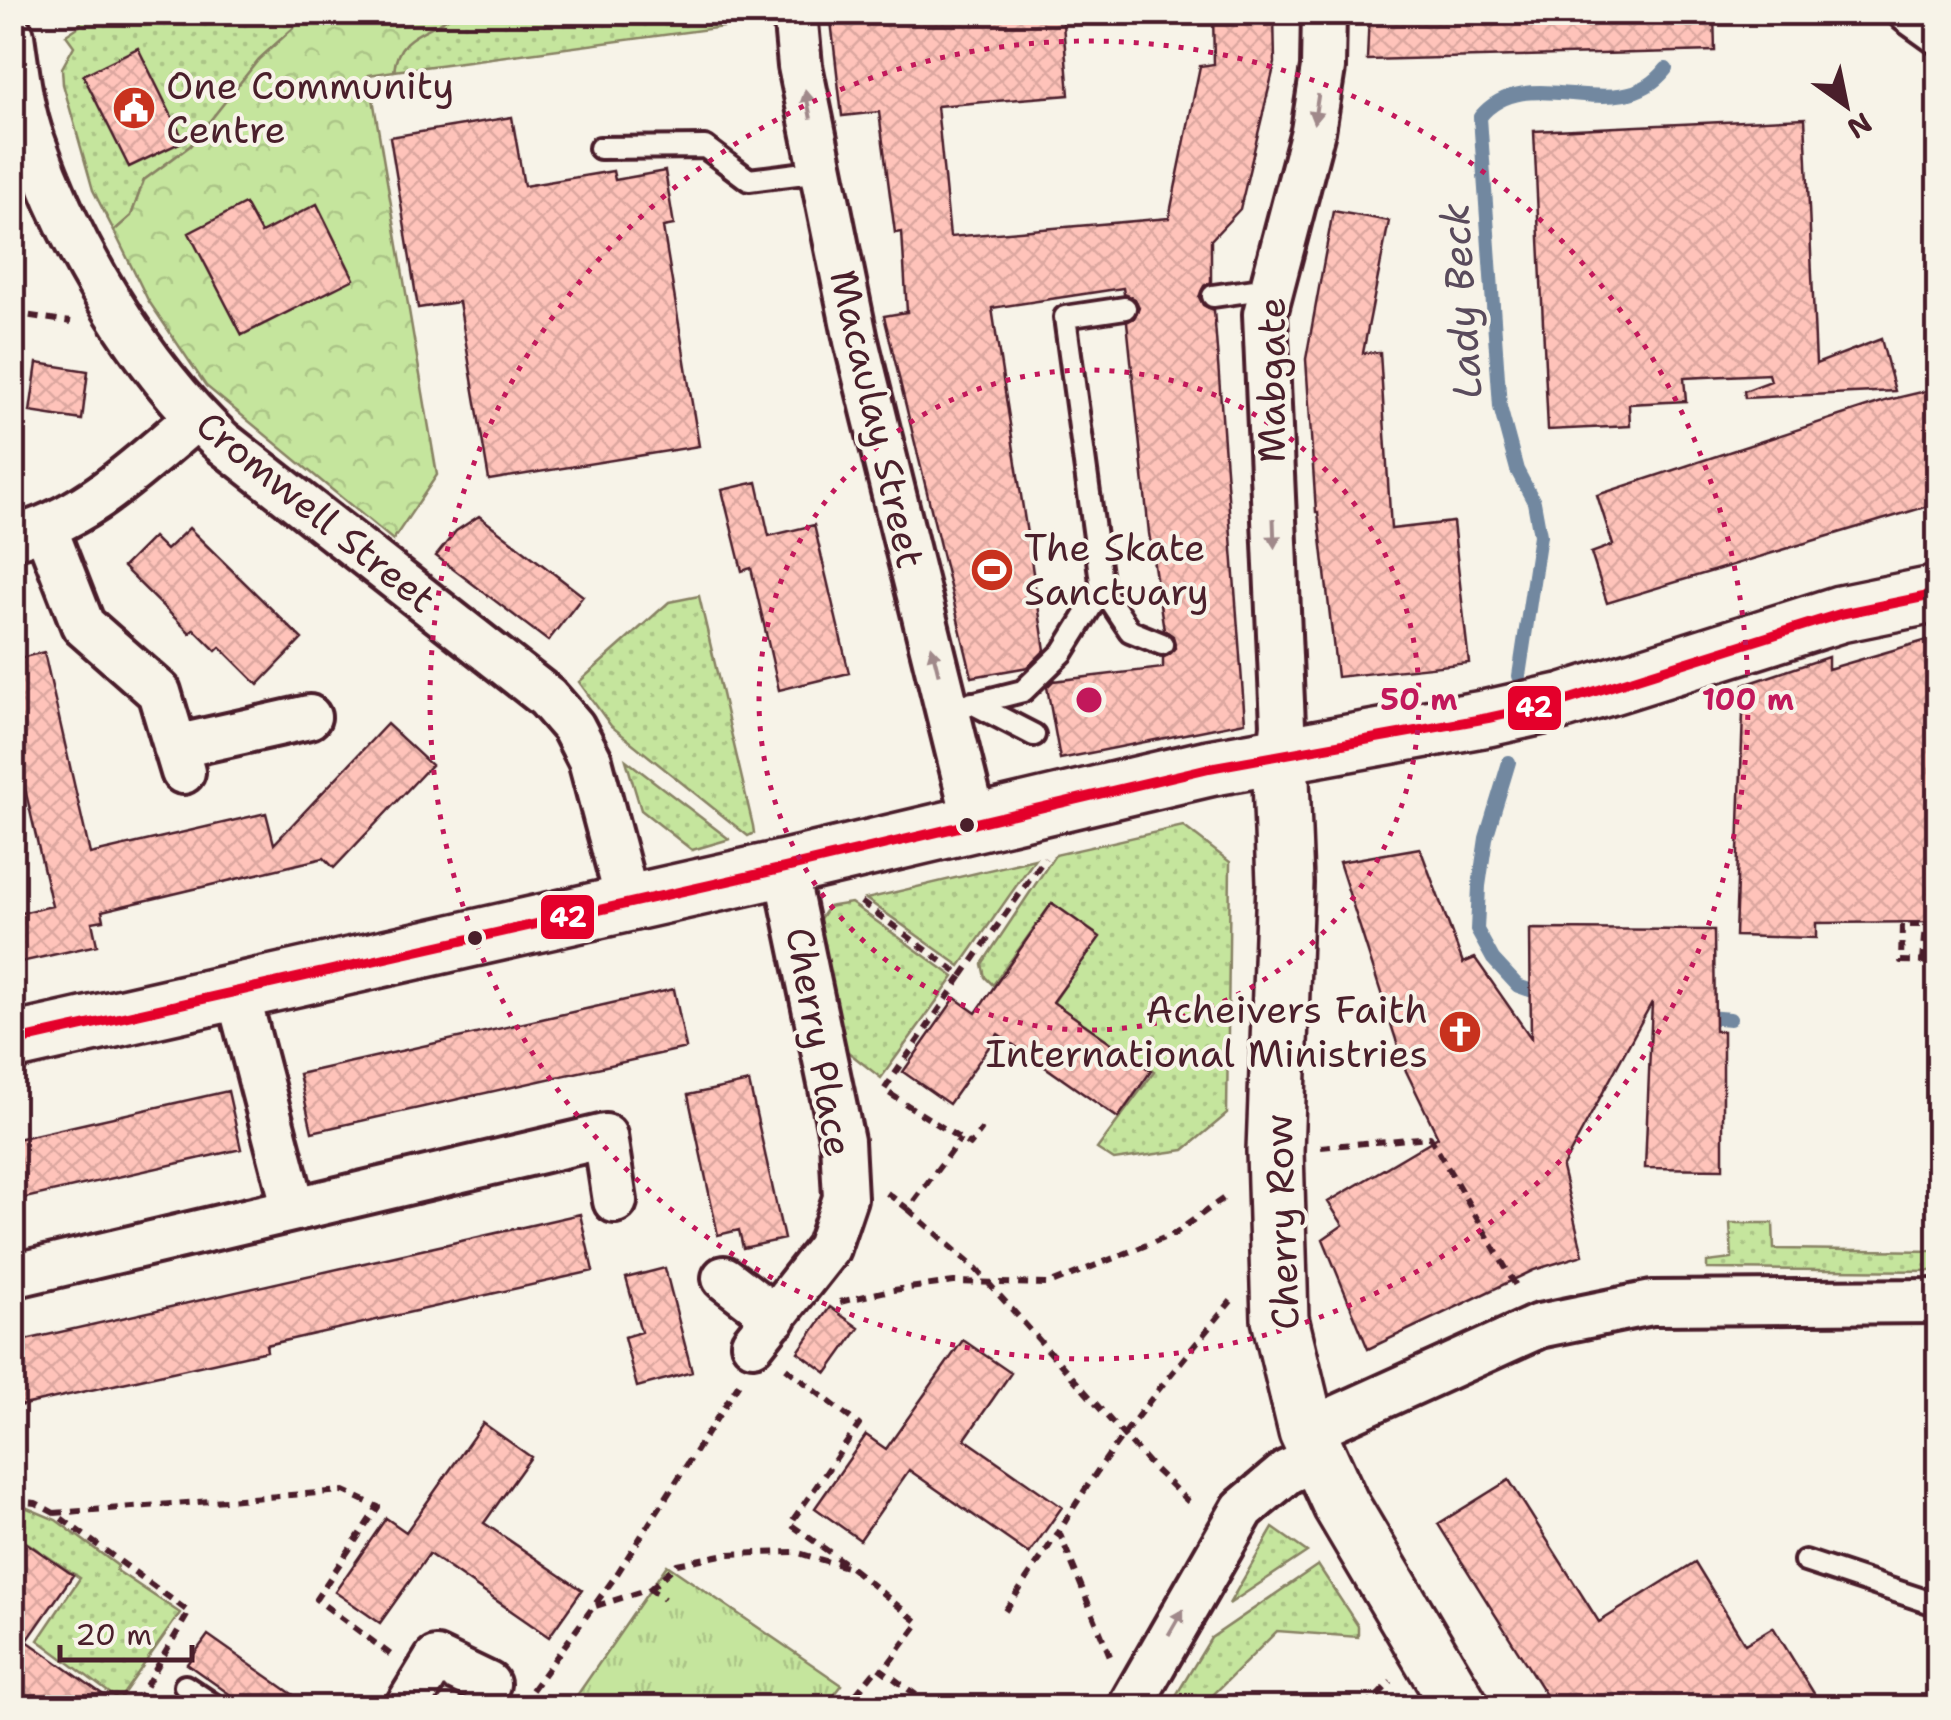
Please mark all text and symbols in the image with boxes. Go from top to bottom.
north arrow [1796,55,1896,155]
place label: One Community Centre [166,60,454,155]
public building icon: One Community Centre [111,85,157,131]
one-way arrow [799,88,815,119]
one-way arrow [1308,94,1323,126]
text: N [1840,104,1879,148]
water label: Lady Beck [1427,201,1495,401]
street label: Macaulay Street [818,265,937,573]
street label: Mabgate [1246,297,1297,463]
street label: Cromwell Street [186,399,447,624]
one-way arrow [1266,517,1282,549]
place label: The Skate Sanctuary [1024,522,1209,617]
sports icon: The Skate Sanctuary [969,547,1015,593]
one-way arrow [926,644,942,675]
text: 50 m [1380,679,1458,720]
text: 100 m [1702,679,1794,720]
centre of rings [1071,682,1107,718]
line badge: 42 [1506,684,1563,732]
text: 42 [1515,688,1553,726]
unlabelled marker [957,815,977,835]
line badge: 42 [539,893,596,941]
text: 42 [549,898,587,936]
street label: Cherry Place [774,923,865,1161]
unlabelled marker [465,928,485,948]
place label: Acheivers Faith International Ministries [986,984,1428,1079]
church icon: Acheivers Faith International Ministries [1437,1009,1483,1055]
street label: Cherry Row [1252,1113,1311,1331]
scale bar [60,1600,192,1662]
one-way arrow [1166,1608,1184,1636]
text: 20 m [75,1614,152,1655]

